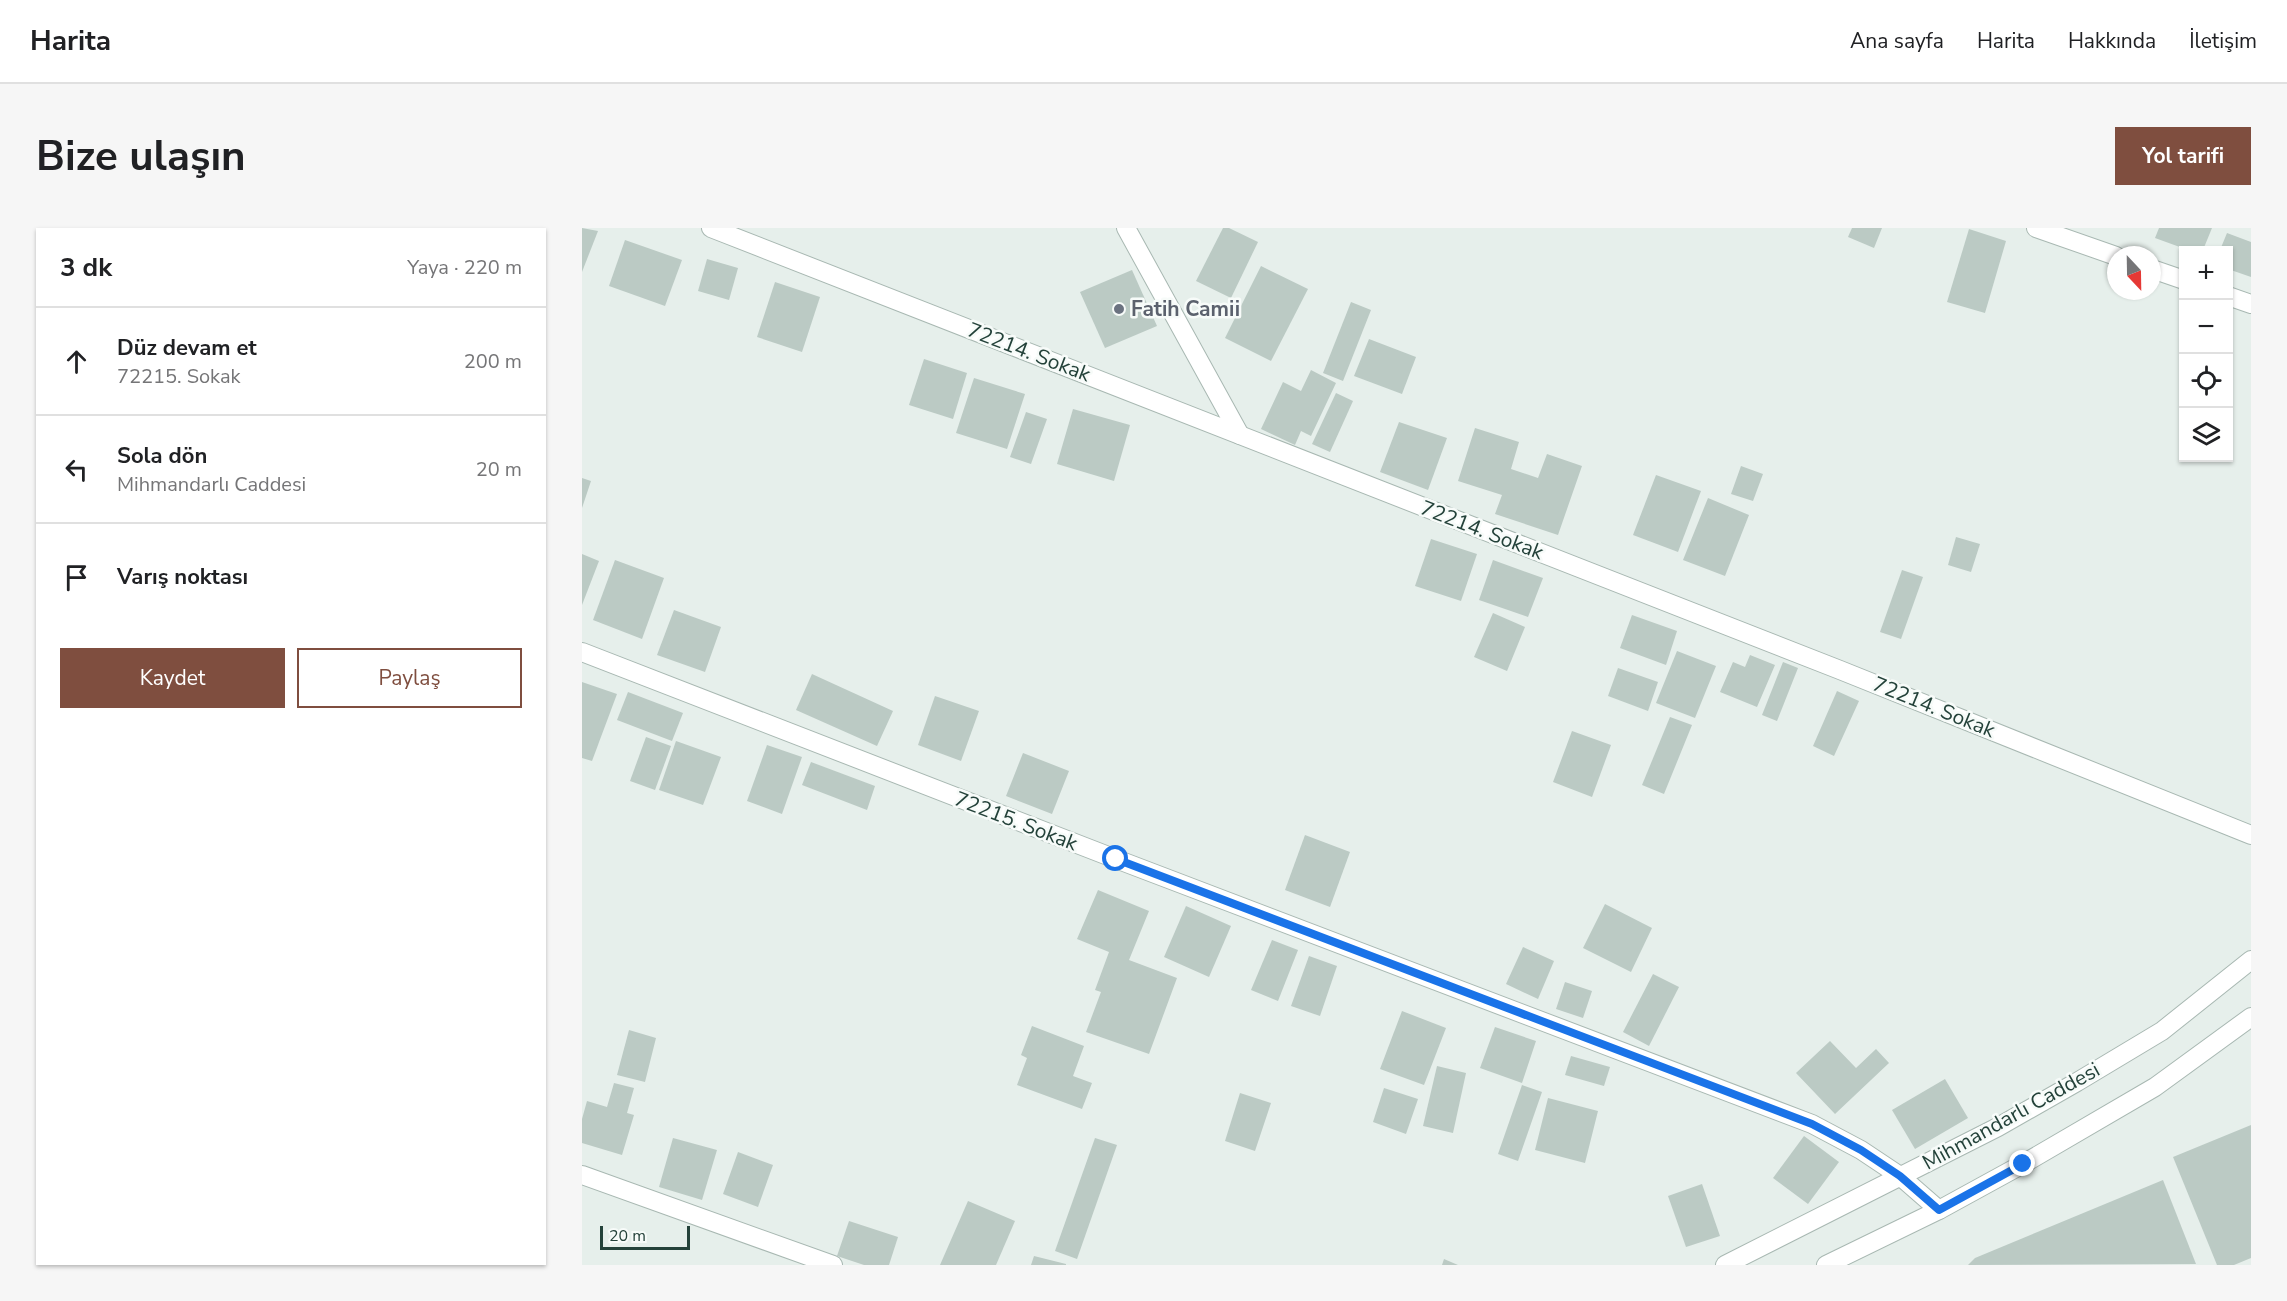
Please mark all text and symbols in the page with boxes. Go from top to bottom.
text: Harita [30,22,111,60]
text: Ana sayfa [1850,27,1944,55]
text: Harita [1977,27,2035,55]
text: Hakkında [2068,27,2156,55]
text: İletişim [2189,27,2257,55]
button: Yol tarifi [2115,127,2251,185]
text: Bize ulaşın [36,128,246,185]
north arrow [2107,246,2161,300]
map controls [2179,246,2233,462]
button: + [2179,246,2233,300]
text: 3 dk [60,250,112,285]
text: Yaya · 220 m [407,254,522,281]
place label: Fatih Camii [1131,295,1240,323]
button: − [2179,300,2233,354]
marker: Fatih Camii [1112,302,1126,316]
street label: 72214. Sokak [963,316,1095,389]
text: Düz devam et [117,333,257,363]
icon: ahead [60,345,93,378]
text: 200 m [464,348,522,375]
button: locate [2179,354,2233,408]
text: 72215. Sokak [117,363,241,390]
button: layers [2179,408,2233,462]
text: Sola dön [117,441,207,471]
icon: left [60,453,93,486]
text: 20 m [476,456,522,483]
text: Mihmandarlı Caddesi [117,471,306,498]
street label: 72214. Sokak [1416,494,1548,567]
icon: arrive [60,561,93,594]
text: Varış noktası [117,562,248,592]
button: Kaydet [60,648,285,708]
button: Paylaş [297,648,522,708]
street label: 72214. Sokak [1869,670,2000,744]
street label: 72215. Sokak [950,785,1082,858]
route start [1102,845,1128,871]
street label: Mihmandarlı Caddesi [1917,1056,2105,1176]
route end [2009,1150,2035,1176]
scale bar [600,1223,690,1250]
text: 20 m [609,1225,646,1247]

